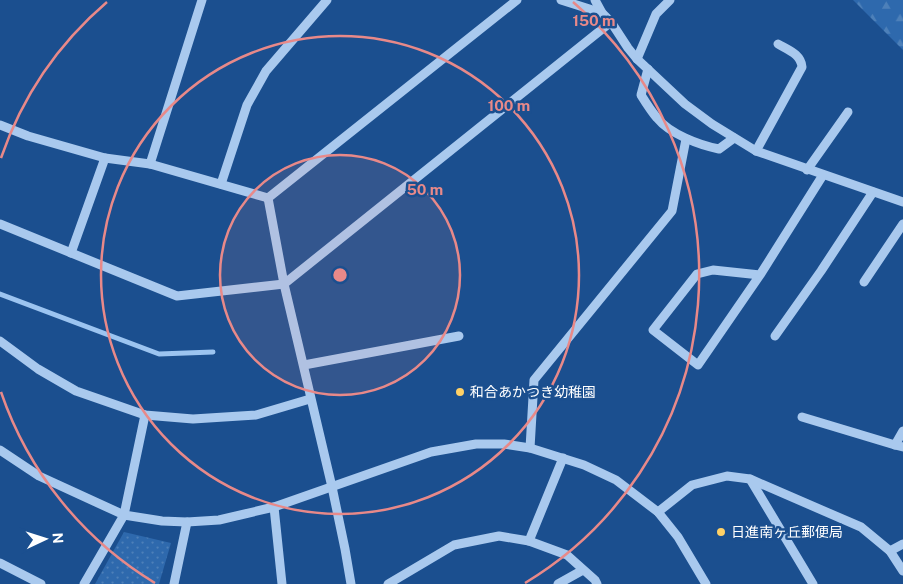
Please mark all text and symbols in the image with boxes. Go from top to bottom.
text: 150 m [572,12,616,29]
text: 100 m [488,97,530,114]
text: 50 m [407,181,443,198]
centre of rings [331,266,349,284]
place label: 和合あかつき幼稚園 [470,384,596,400]
marker: 和合あかつき幼稚園 [454,386,466,398]
north arrow [20,514,70,564]
place label: 日進南ヶ丘郵便局 [731,524,843,540]
marker: 日進南ヶ丘郵便局 [715,526,727,538]
text: N [50,532,66,544]

